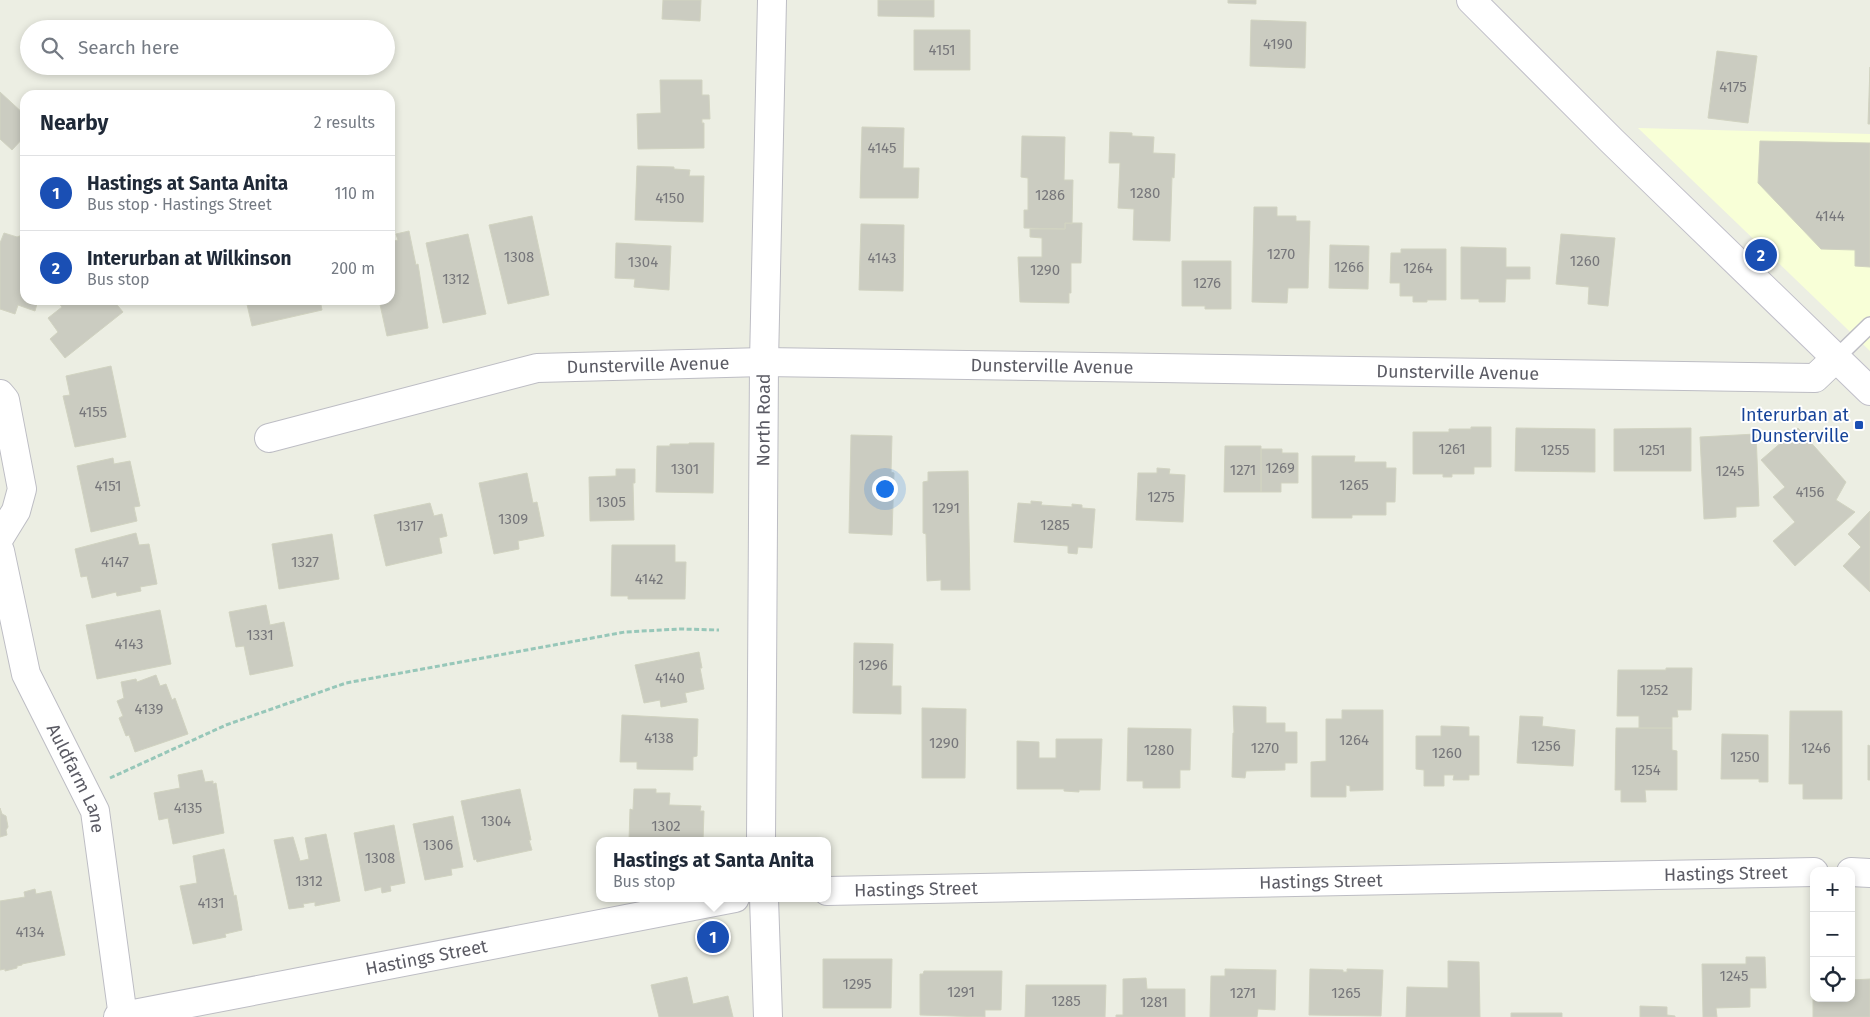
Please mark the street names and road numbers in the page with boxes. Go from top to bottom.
street label: Dunsterville Avenue [566,352,730,378]
street label: Dunsterville Avenue [970,354,1133,379]
street label: Dunsterville Avenue [1376,360,1539,385]
street label: North Road [752,373,775,467]
street label: Auldfarm Lane [42,720,109,834]
street label: Hastings Street [1664,861,1788,886]
street label: Hastings Street [1259,869,1383,894]
street label: Hastings Street [854,877,979,901]
street label: Hastings Street [364,935,490,980]

